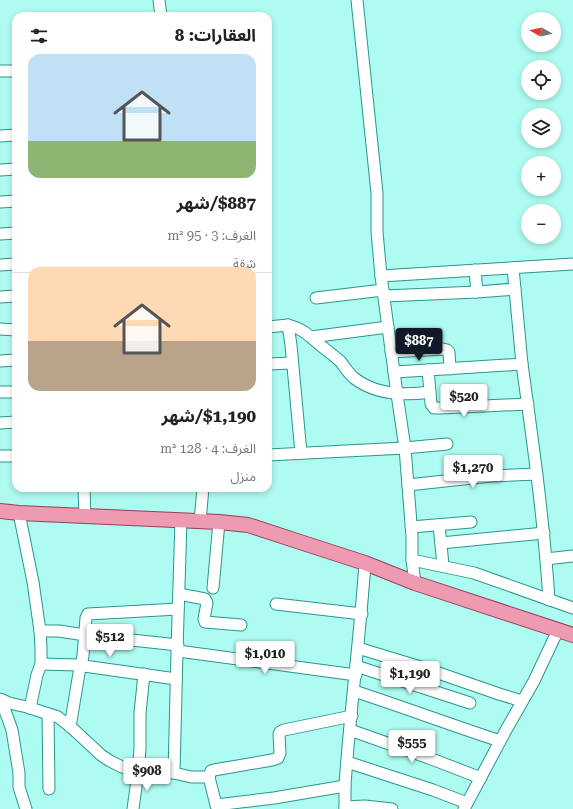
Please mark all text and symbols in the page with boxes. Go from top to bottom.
north arrow [521,12,561,52]
map controls [521,12,561,244]
icon: filters [28,25,50,47]
text: العقارات: 8 [175,25,256,45]
button: locate [521,60,561,100]
icon: home [106,80,178,152]
button: layers [521,108,561,148]
button: + [521,156,561,196]
text: $887/شهر [176,193,256,213]
button: − [521,204,561,244]
text: الغرف: 3 · 95 m² [167,228,256,243]
text: شقة [233,256,256,271]
icon: home [106,293,178,365]
pin: $887 [395,328,443,362]
text: $887 [404,333,434,348]
pin: $520 [440,384,488,418]
text: $520 [449,389,479,404]
text: $1,190/شهر [161,406,256,426]
text: الغرف: 4 · 128 m² [160,441,256,456]
pin: $1,270 [440,455,506,489]
text: $1,270 [453,460,493,475]
text: منزل [231,469,256,484]
pin: $512 [86,624,134,658]
text: $512 [95,629,125,644]
pin: $1,010 [232,641,298,675]
text: $1,010 [245,646,285,661]
pin: $1,190 [377,661,443,695]
text: $1,190 [390,666,430,681]
pin: $555 [388,730,436,764]
text: $555 [397,735,427,750]
pin: $908 [123,758,171,792]
text: $908 [132,763,162,778]

